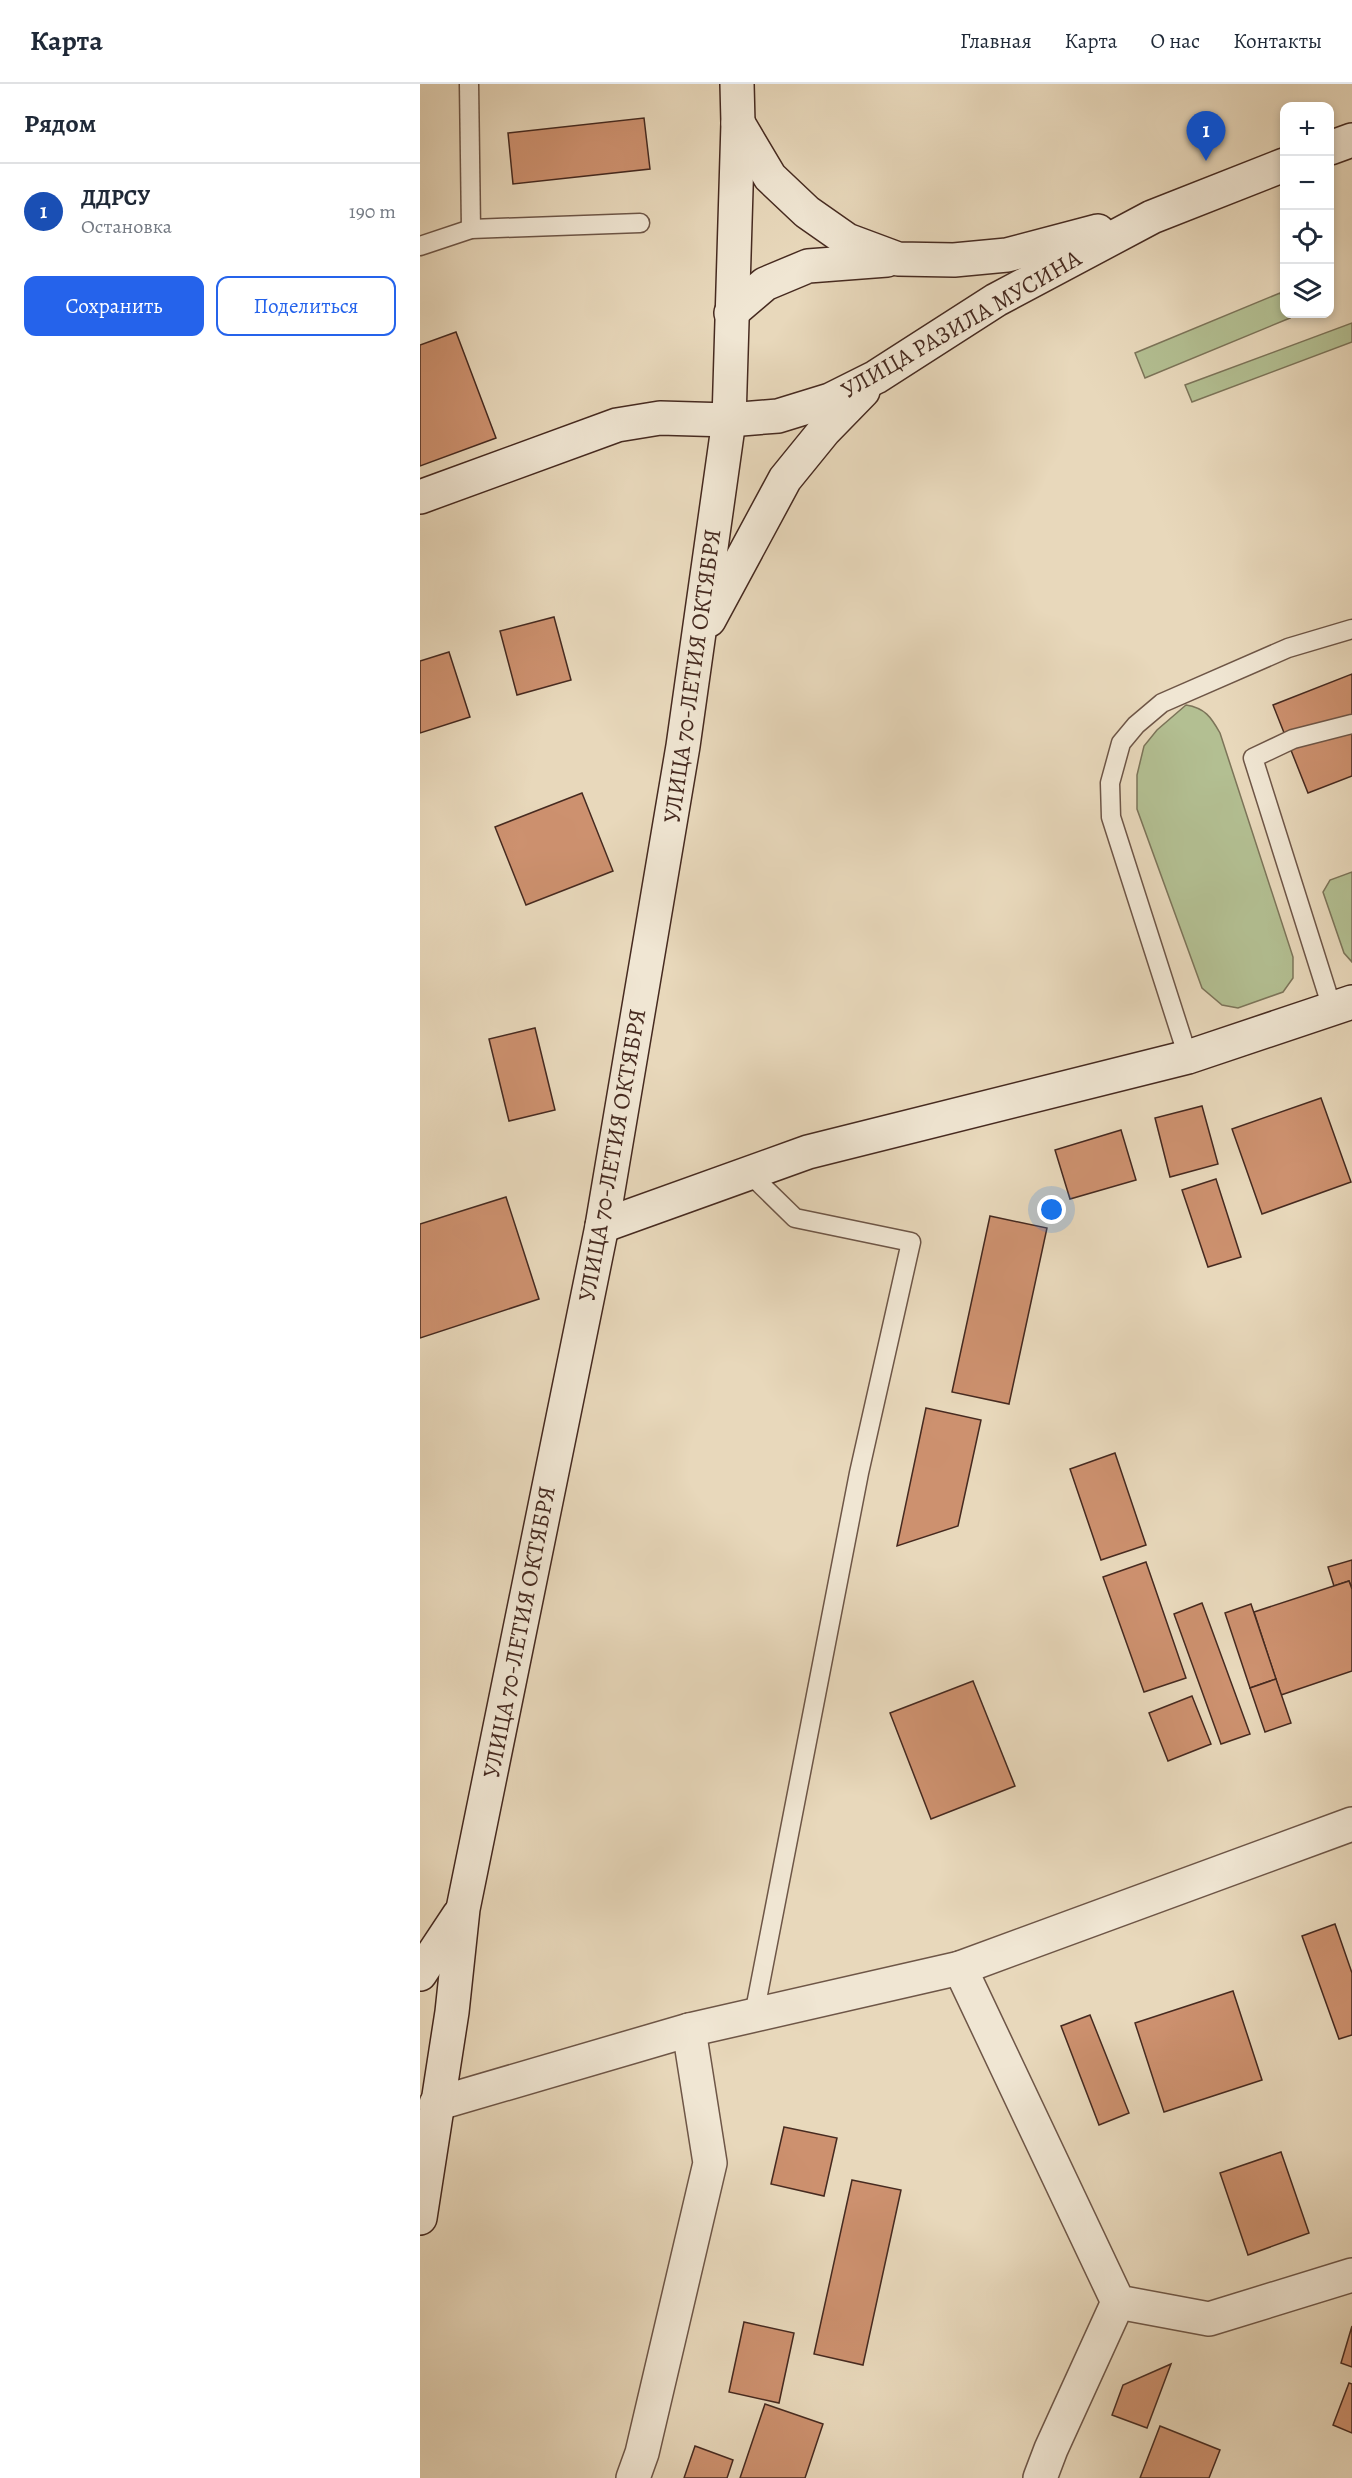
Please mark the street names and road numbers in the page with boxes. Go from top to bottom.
street label: УЛИЦА РАЗИЛА МУСИНА [835,242,1088,406]
street label: УЛИЦА 70-ЛЕТИЯ ОКТЯБРЯ [655,527,729,825]
street label: УЛИЦА 70-ЛЕТИЯ ОКТЯБРЯ [570,1006,654,1304]
street label: УЛИЦА 70-ЛЕТИЯ ОКТЯБРЯ [475,1483,563,1781]

